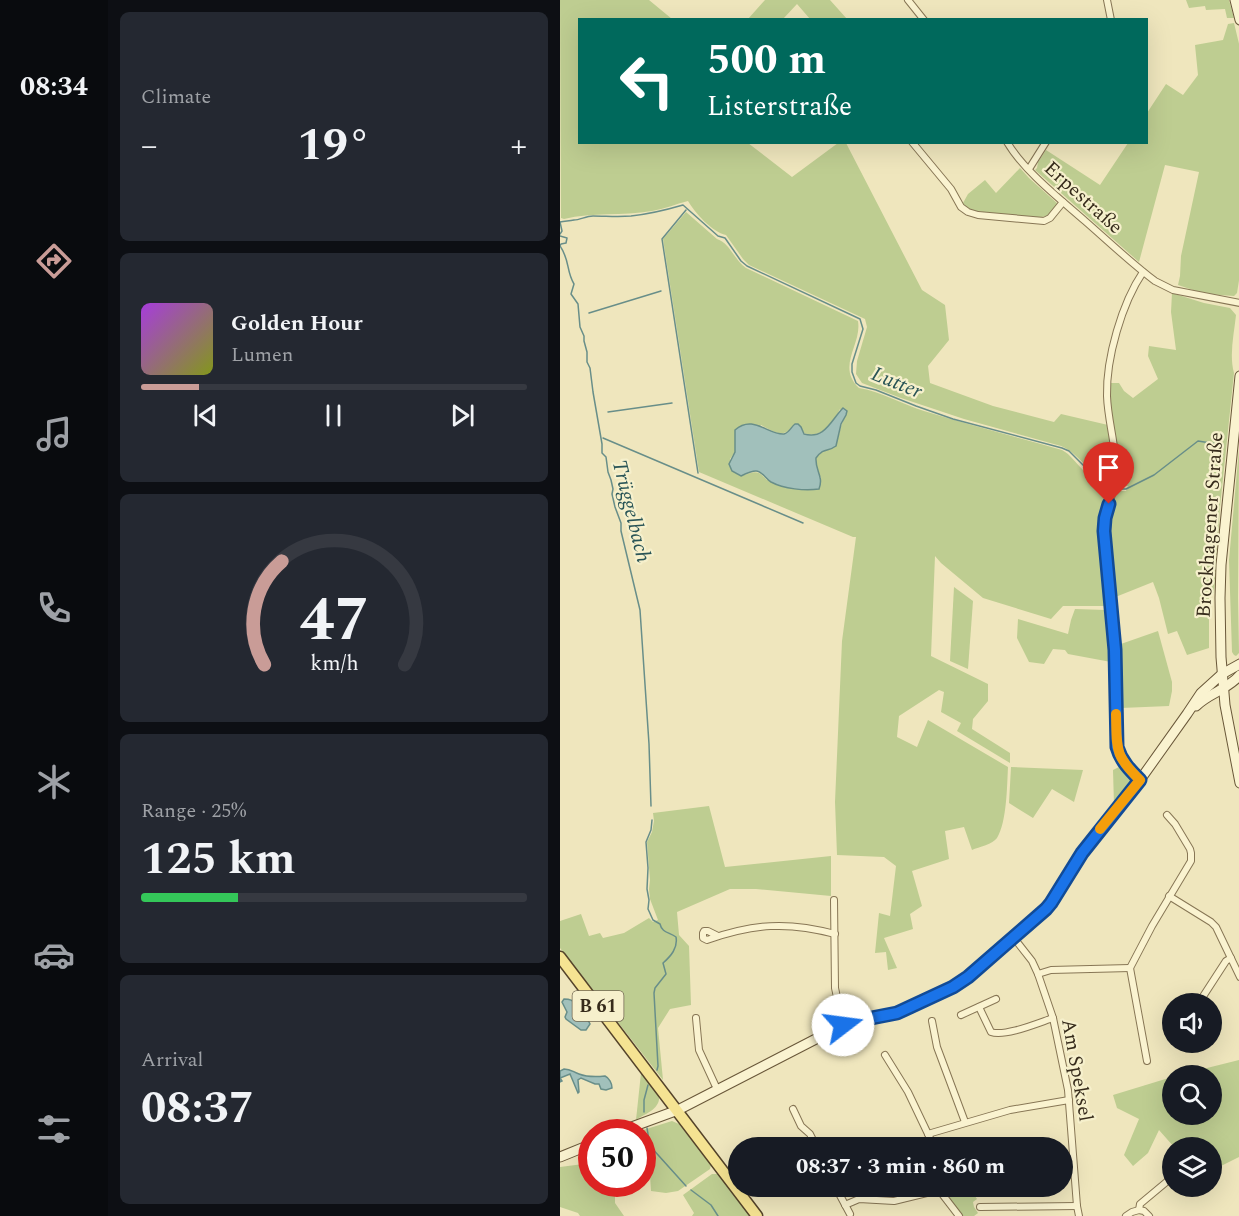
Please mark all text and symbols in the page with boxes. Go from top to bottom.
text: 500 m [707,29,826,92]
icon: left [608,42,686,120]
text: 08:34 [20,66,88,108]
text: Climate [141,82,211,112]
text: Listerstraße [707,86,852,128]
text: 19° [298,111,371,180]
text: − [141,121,158,171]
text: + [511,121,527,171]
street label: Erpestraße [1037,154,1130,242]
icon: directions [33,240,75,282]
text: Golden Hour [231,307,363,340]
text: Lumen [231,340,293,370]
water label: Lutter [866,358,928,408]
icon: previous [189,399,222,432]
icon: pause [317,399,350,432]
icon: next [446,399,479,432]
icon: music [33,413,75,455]
street label: Brockhagener Straße [1189,431,1231,619]
pin [1083,442,1134,504]
icon: arrive [1092,451,1125,484]
water label: Trüggelbach [603,456,659,566]
text: 47 [299,573,369,668]
icon: phone [33,587,75,629]
text: km/h [310,647,358,680]
icon: climate [33,761,75,803]
text: Range · 25% [141,796,246,826]
text: 125 km [141,825,296,894]
icon: car [33,934,75,976]
road number: B 61 [572,991,623,1021]
position arrow [811,993,875,1057]
map controls [1162,993,1222,1197]
button: sound [1162,993,1222,1053]
street label: Am Speksel [1053,1016,1101,1124]
text: Arrival [141,1045,203,1075]
button: search [1162,1065,1222,1125]
text: 08:37 [141,1074,254,1143]
icon: filters [33,1108,75,1150]
speed limit sign: 50 [578,1119,656,1197]
button: layers [1162,1137,1222,1197]
text: 08:37 · 3 min · 860 m [796,1150,1005,1183]

